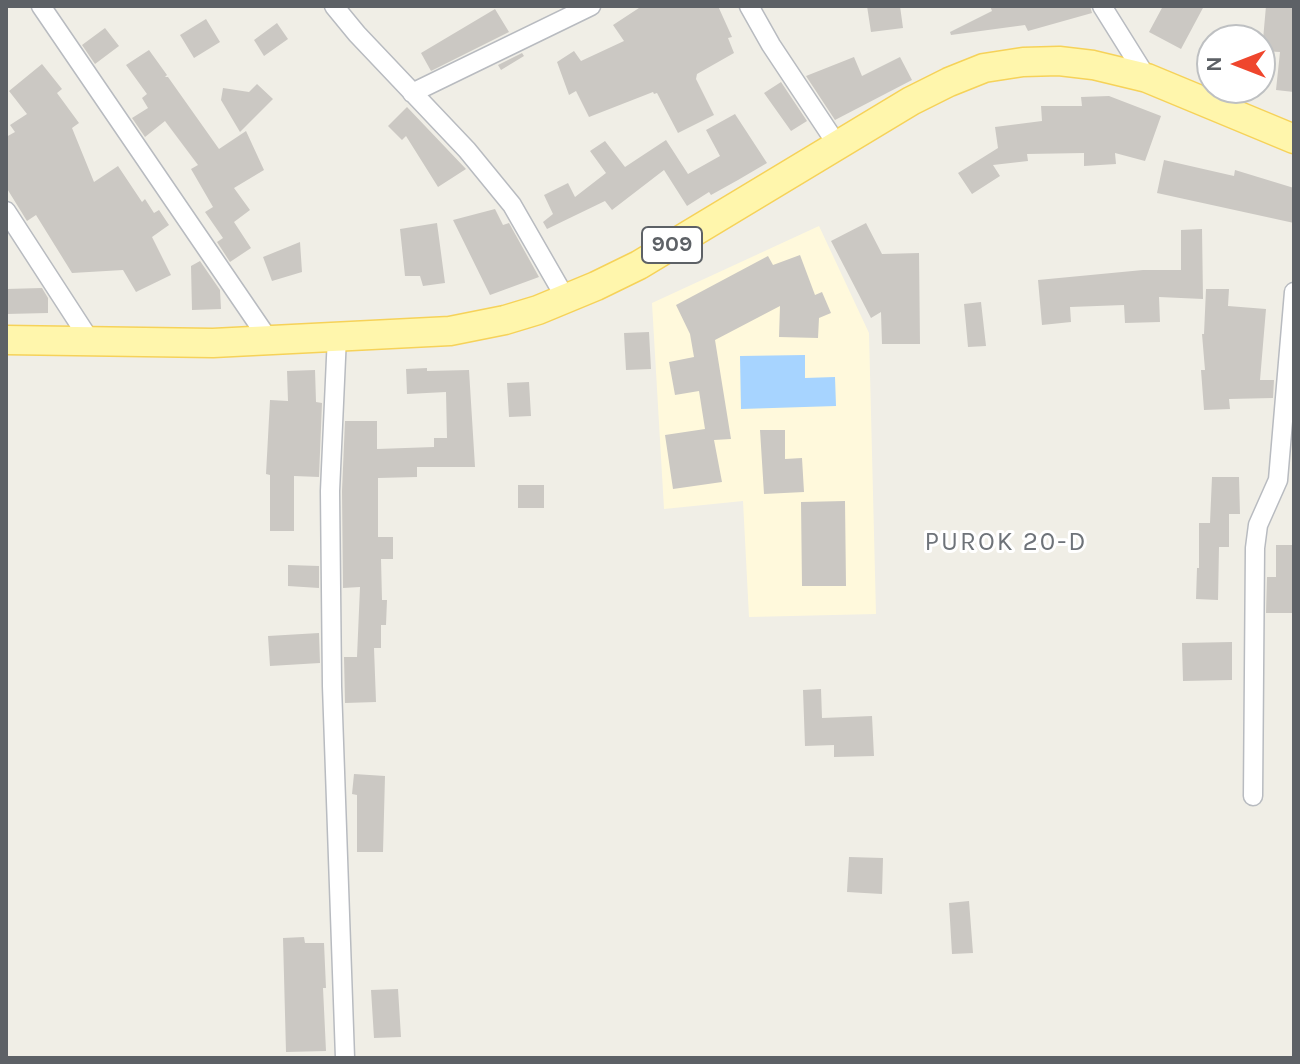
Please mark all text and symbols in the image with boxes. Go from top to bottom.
north arrow [1196,24,1276,104]
text: N [1201,56,1227,72]
road number: 909 [642,227,702,263]
district label: PUROK 20-D [925,527,1087,559]

